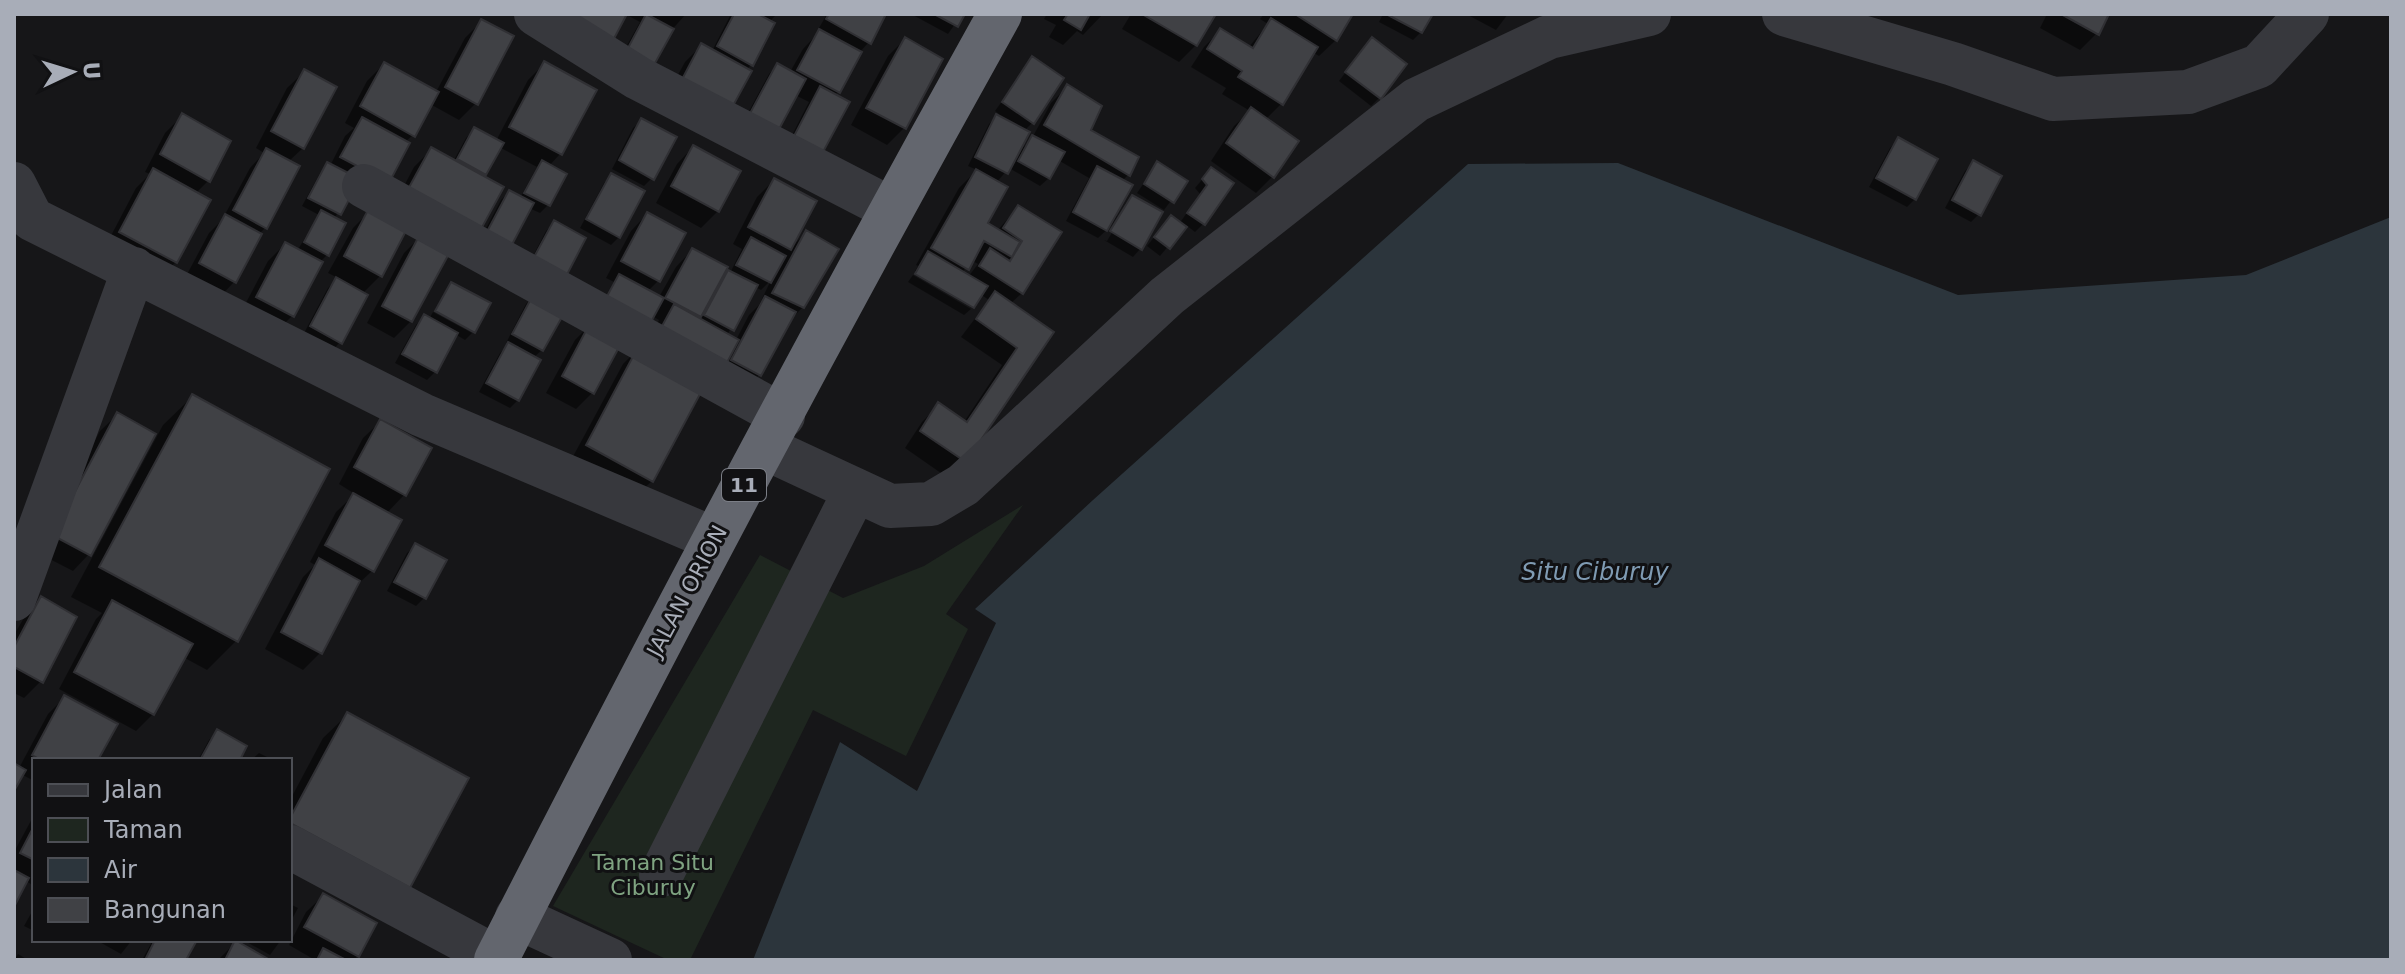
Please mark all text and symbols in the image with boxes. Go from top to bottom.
north arrow [32,32,112,112]
text: U [78,61,105,80]
road number: 11 [722,469,766,501]
street label: JALAN ORION [641,521,732,663]
water label: Situ Ciburuy [1521,558,1669,586]
legend [32,758,292,942]
text: Jalan [102,776,162,804]
text: Taman [103,816,183,844]
park label: Taman Situ Ciburuy [591,850,714,900]
text: Air [104,856,137,884]
text: Bangunan [104,896,226,924]

